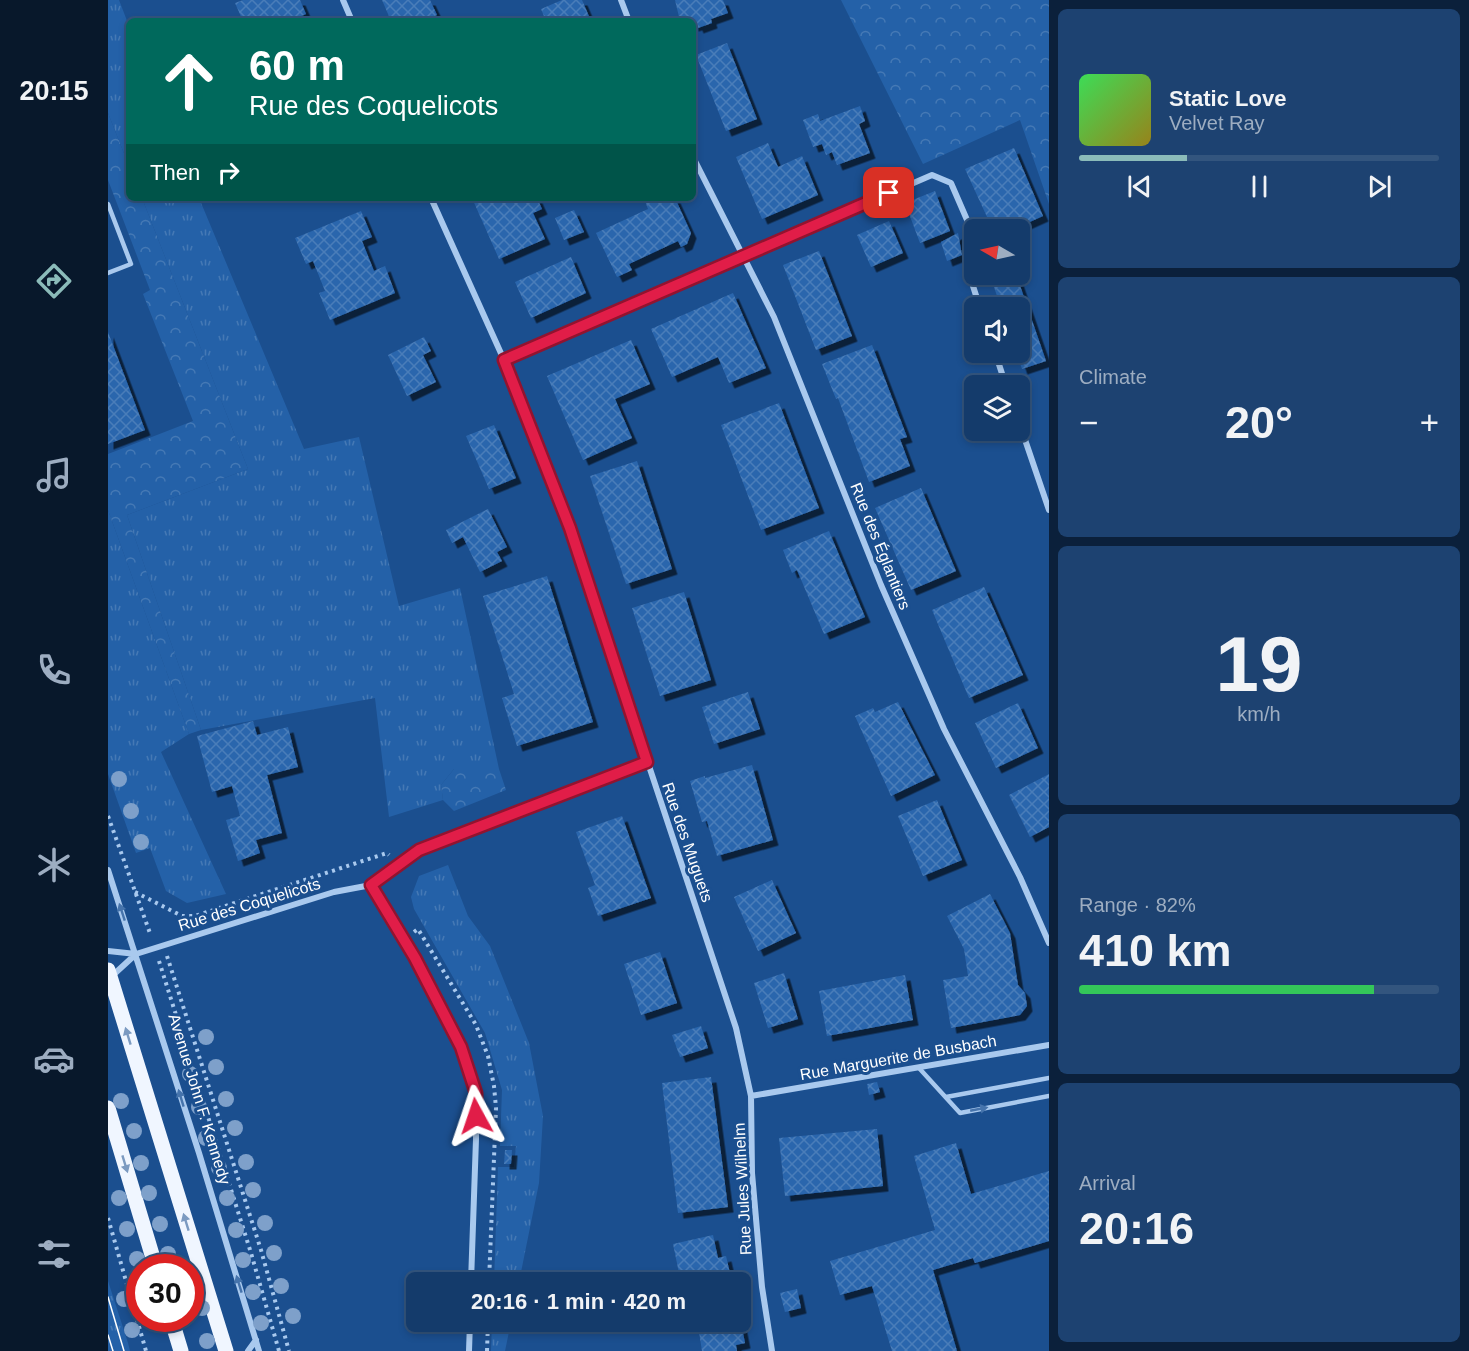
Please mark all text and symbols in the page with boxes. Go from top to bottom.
icon: ahead [150,42,228,120]
text: 60 m [249,42,345,89]
text: 20:15 [19,76,89,106]
text: Static Love [1169,86,1286,111]
text: Rue des Coquelicots [249,91,498,121]
text: Velvet Ray [1169,112,1265,134]
icon: right [212,156,245,189]
text: Then [150,160,200,185]
pin [863,167,914,218]
icon: previous [1123,170,1156,203]
icon: pause [1243,170,1276,203]
icon: next [1363,170,1396,203]
icon: arrive [872,176,905,209]
north arrow [964,219,1030,285]
map controls [964,219,1030,441]
icon: directions [33,260,75,302]
button: sound [964,297,1030,363]
text: Climate [1079,366,1147,388]
button: layers [964,375,1030,441]
text: 20° [1225,397,1293,448]
text: − [1079,404,1098,441]
text: + [1420,404,1439,441]
icon: music [33,454,75,496]
street label: Rue des Églantiers [847,480,915,612]
text: 19 [1216,620,1302,708]
icon: phone [33,649,75,691]
text: km/h [1237,703,1281,725]
street label: Rue des Muguets [659,780,716,904]
icon: climate [33,844,75,886]
street label: Rue des Coquelicots [176,875,322,934]
text: Range · 82% [1079,894,1196,916]
one-way arrow [117,903,126,921]
text: 410 km [1079,925,1232,976]
street label: Avenue John F. Kennedy [165,1012,234,1187]
one-way arrow [123,1027,132,1045]
street label: Rue Marguerite de Busbach [799,1032,998,1083]
icon: car [33,1038,75,1080]
position arrow [444,1084,508,1148]
one-way arrow [176,1089,186,1107]
one-way arrow [969,1105,988,1114]
street label: Rue Jules Wilhelm [731,1122,754,1256]
one-way arrow [121,1156,130,1174]
text: Arrival [1079,1172,1136,1194]
text: 20:16 [1079,1203,1194,1254]
one-way arrow [181,1213,191,1231]
icon: filters [33,1233,75,1275]
speed limit sign: 30 [126,1254,204,1332]
one-way arrow [234,1275,243,1293]
text: 20:16 · 1 min · 420 m [471,1289,686,1314]

